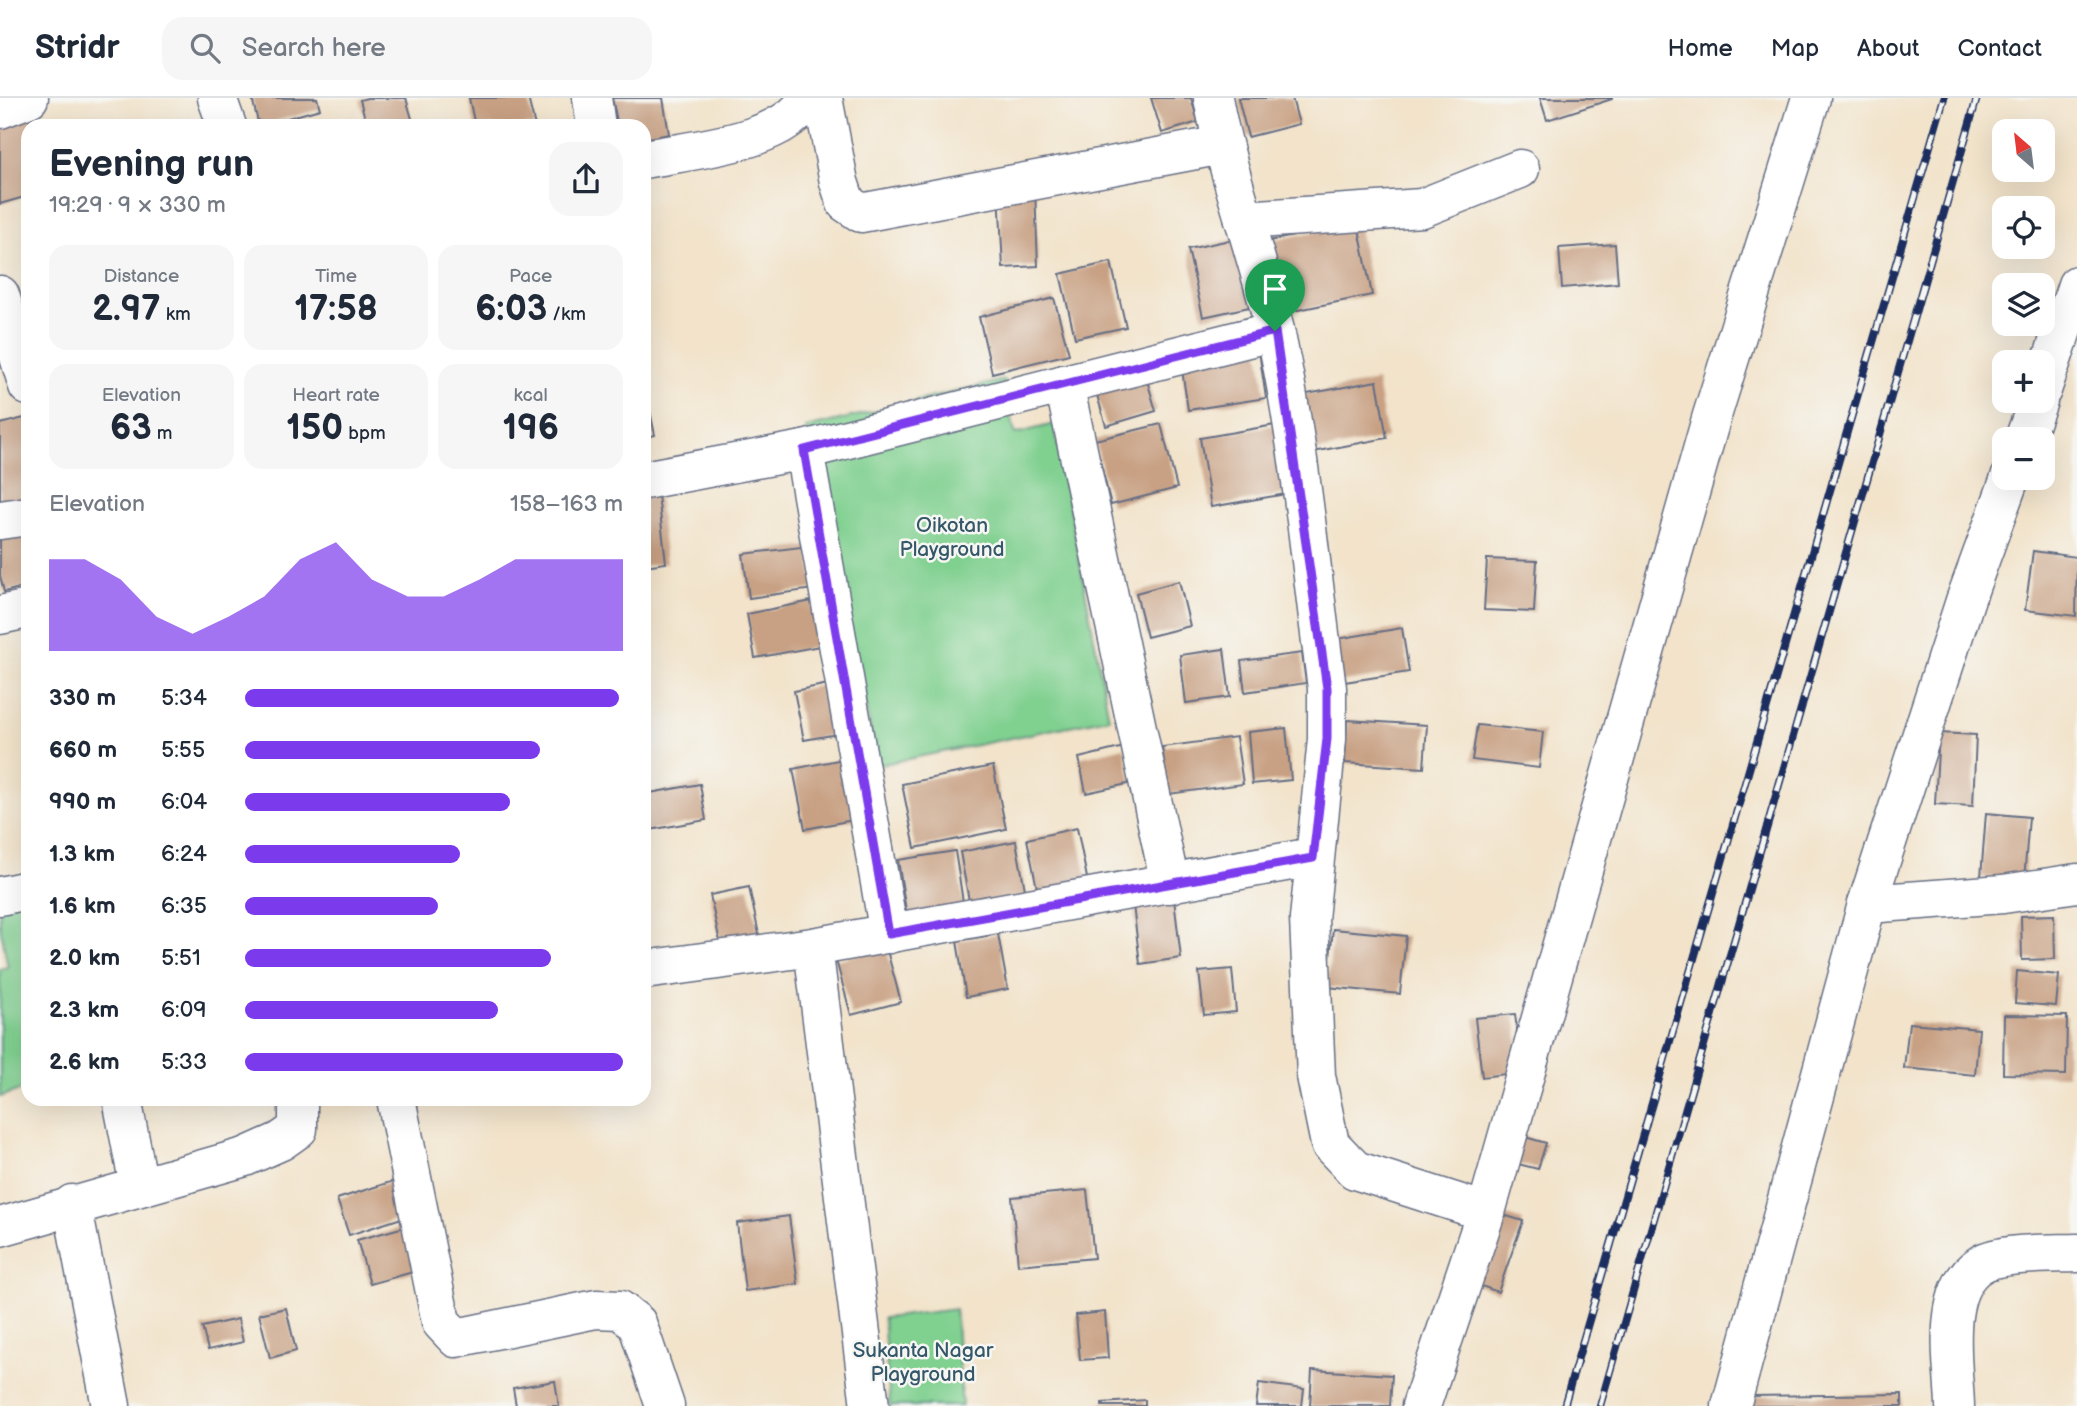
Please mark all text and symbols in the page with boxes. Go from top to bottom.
search box [162,17,652,80]
text: Stridr [35,28,120,68]
icon: search [186,29,224,67]
text: Search here [242,33,386,64]
text: Home [1668,34,1733,63]
text: Map [1771,34,1819,63]
text: About [1857,34,1919,63]
text: Contact [1957,34,2042,63]
north arrow [1992,119,2054,182]
map controls [1992,119,2055,490]
text: Evening run [49,142,254,187]
button: share [549,142,623,216]
text: 19:29 · 9 × 330 m [49,191,226,219]
button: locate [1992,196,2055,259]
pin [1245,259,1305,331]
text: Distance [103,265,179,288]
text: Time [315,265,357,288]
text: Pace [509,265,552,288]
icon: arrive [1256,270,1294,308]
button: layers [1992,273,2055,336]
text: 2.97 [92,288,161,331]
text: 17:58 [294,288,378,331]
text: 6:03 [475,288,547,331]
text: km [161,303,191,326]
text: /km [547,303,586,326]
button: + [1992,350,2055,413]
text: Elevation [102,384,181,407]
text: Heart rate [292,384,380,407]
text: kcal [514,384,548,407]
text: 63 [110,407,152,450]
text: 150 [286,407,343,450]
text: 196 [502,407,559,450]
text: m [152,422,173,445]
text: bpm [343,422,386,445]
button: − [1992,427,2055,490]
text: Elevation [49,490,145,518]
text: 158–163 m [510,490,623,518]
park label: Oikotan Playground [899,513,1005,562]
text: 330 m [49,684,116,712]
text: 5:34 [161,684,207,712]
text: 660 m [49,736,117,764]
text: 5:55 [161,736,205,764]
text: 990 m [49,788,116,816]
text: 6:04 [161,788,207,816]
text: 1.3 km [49,840,115,868]
text: 6:24 [161,840,207,868]
text: 1.6 km [49,892,116,920]
text: 6:35 [161,892,207,920]
text: 2.0 km [49,944,120,972]
text: 5:51 [161,944,201,972]
text: 2.3 km [49,996,119,1024]
text: 6:09 [161,996,207,1024]
text: 2.6 km [49,1048,120,1076]
text: 5:33 [161,1048,207,1076]
park label: Sukanta Nagar Playground [853,1338,994,1387]

